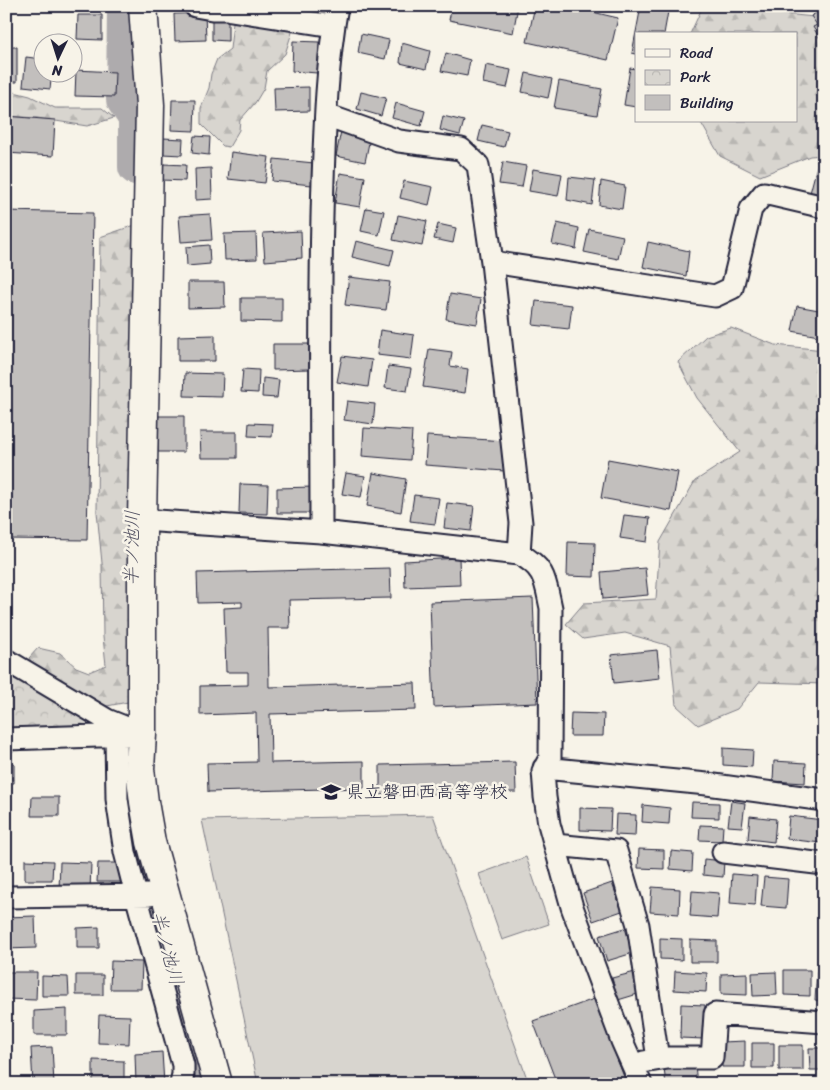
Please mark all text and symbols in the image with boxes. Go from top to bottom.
north arrow [32,32,82,82]
legend [635,32,798,122]
text: Road [680,40,713,66]
text: N [51,58,64,83]
text: Park [680,64,711,90]
text: Building [680,90,734,116]
water label: 半ノ池川 [114,510,149,586]
place label: 県立磐田西高等学校 [346,776,508,808]
school or university icon: 県立磐田西高等学校 [320,781,342,803]
water label: 半ノ池川 [142,907,193,989]

